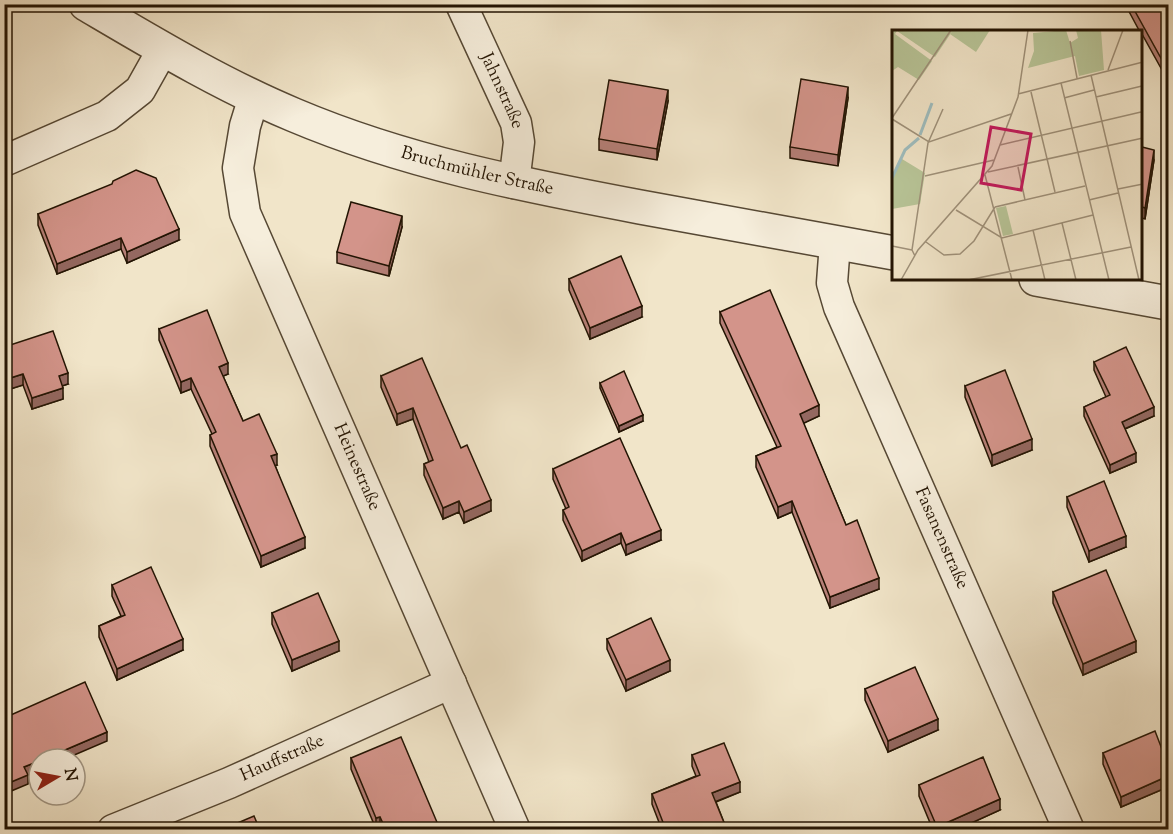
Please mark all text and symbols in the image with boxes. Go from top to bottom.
inset map [892,30,1143,280]
street label: Jahnstraße [472,48,530,130]
street label: Bruchmühler Straße [398,141,556,203]
street label: Heinestraße [326,420,387,515]
street label: Fasanenstraße [907,483,975,594]
street label: Hauffstraße [236,729,329,789]
north arrow [27,747,87,807]
text: N [57,767,82,783]

